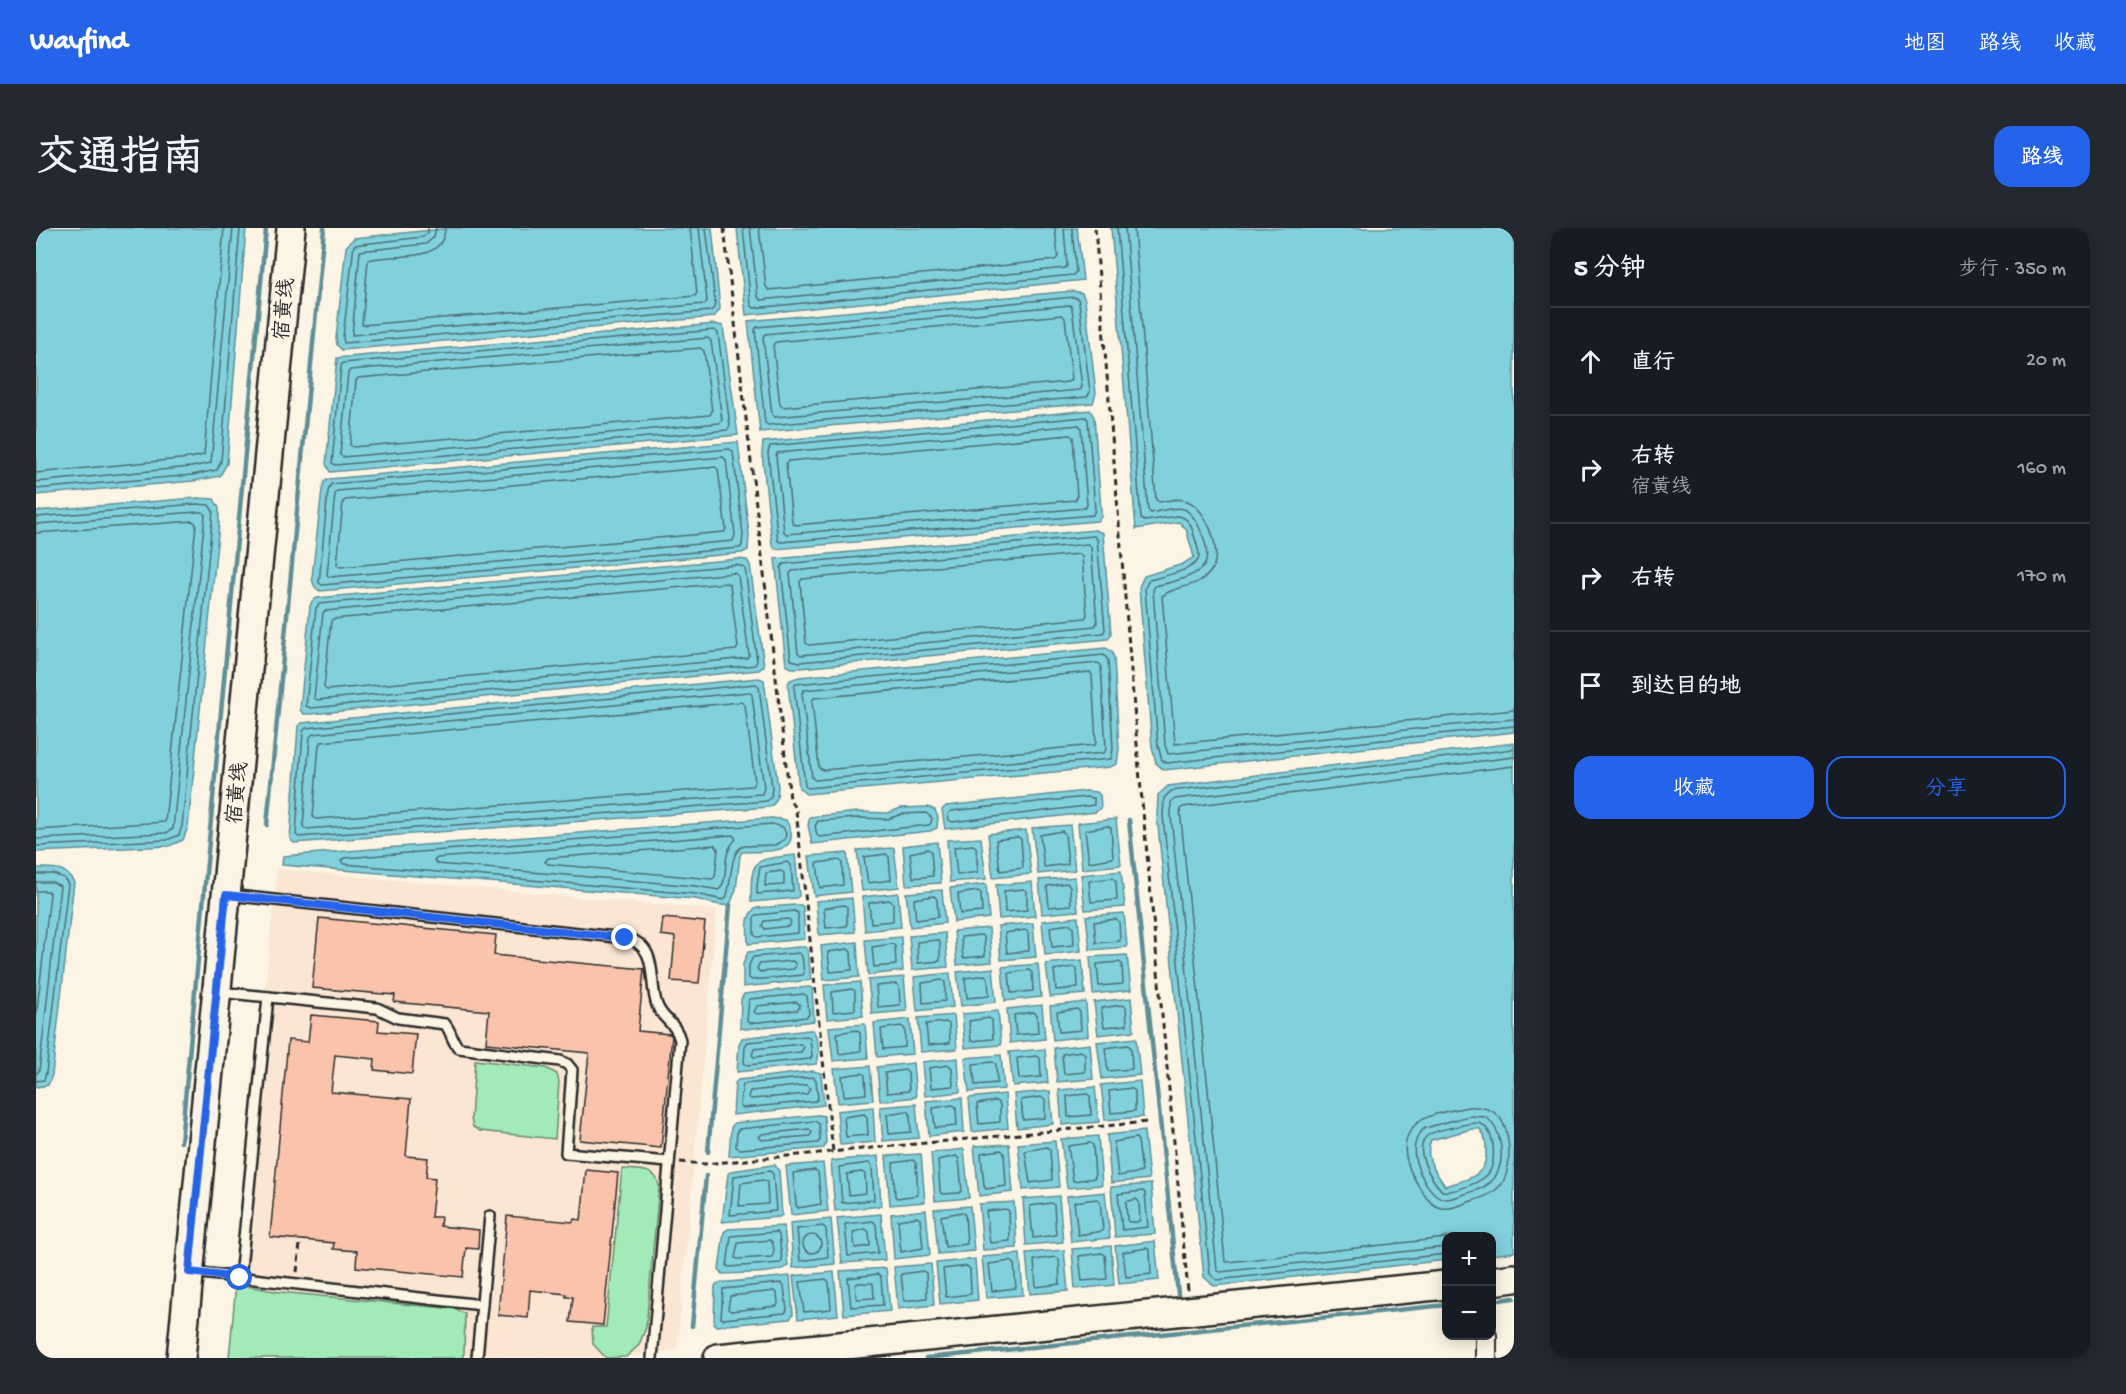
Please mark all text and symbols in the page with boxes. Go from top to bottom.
text: Wayfind [30,26,127,59]
text: 地图 [1904,33,1946,58]
text: 路线 [1979,33,2021,58]
text: 收藏 [2054,33,2096,58]
button: 路线 [1994,126,2090,187]
text: 交通指南 [36,137,204,186]
text: 5 分钟 [1574,255,1646,286]
text: 步行 · 350 m [1959,259,2066,282]
street label: 宿黄线 [269,277,302,342]
icon: ahead [1574,345,1607,378]
text: 20 m [2026,350,2066,373]
text: 直行 [1631,351,1675,377]
text: 右转 [1631,445,1675,471]
icon: right [1574,453,1607,486]
text: 160 m [2017,458,2066,481]
text: 宿黄线 [1631,477,1691,500]
icon: right [1574,561,1607,594]
text: 170 m [2017,566,2066,589]
text: 右转 [1631,567,1675,593]
icon: arrive [1574,669,1607,702]
text: 到达目的地 [1631,675,1741,701]
button: 收藏 [1574,756,1814,819]
button: 分享 [1826,756,2066,819]
street label: 宿黄线 [222,761,255,826]
route end [611,924,637,950]
map controls [1442,1232,1496,1340]
button: + [1442,1232,1496,1286]
route start [226,1264,252,1290]
button: − [1442,1286,1496,1340]

